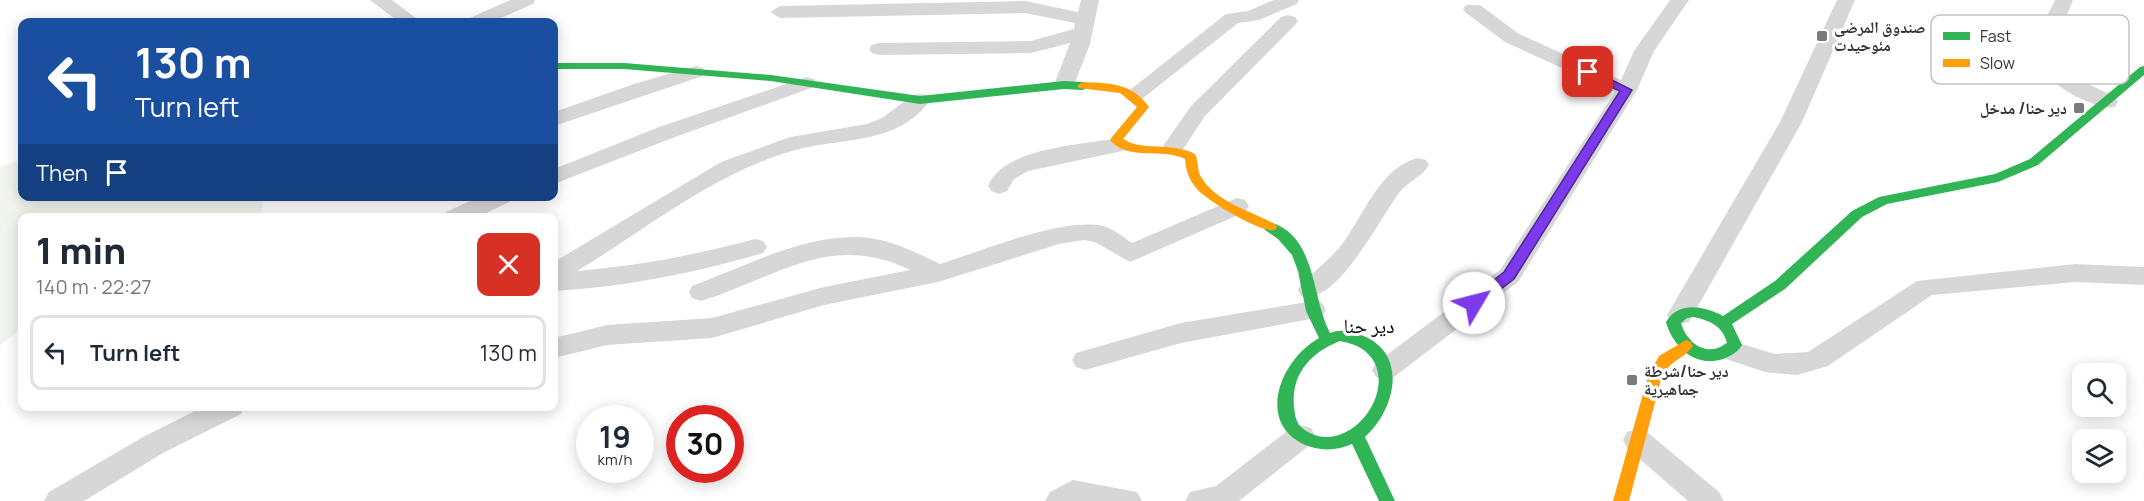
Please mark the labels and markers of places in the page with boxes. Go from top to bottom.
place label: صندوق المرضى مئوحيدت [1834,16,1925,56]
marker: صندوق المرضى مئوحيدت [1815,29,1829,43]
pin [1562,46,1613,97]
place label: دير حنا/ مدخل [1980,97,2067,119]
marker: دير حنا/ مدخل [2072,101,2086,115]
place label: دير حنا/شرطة جماهيرية [1644,360,1729,400]
marker: دير حنا/شرطة جماهيرية [1625,373,1639,387]

